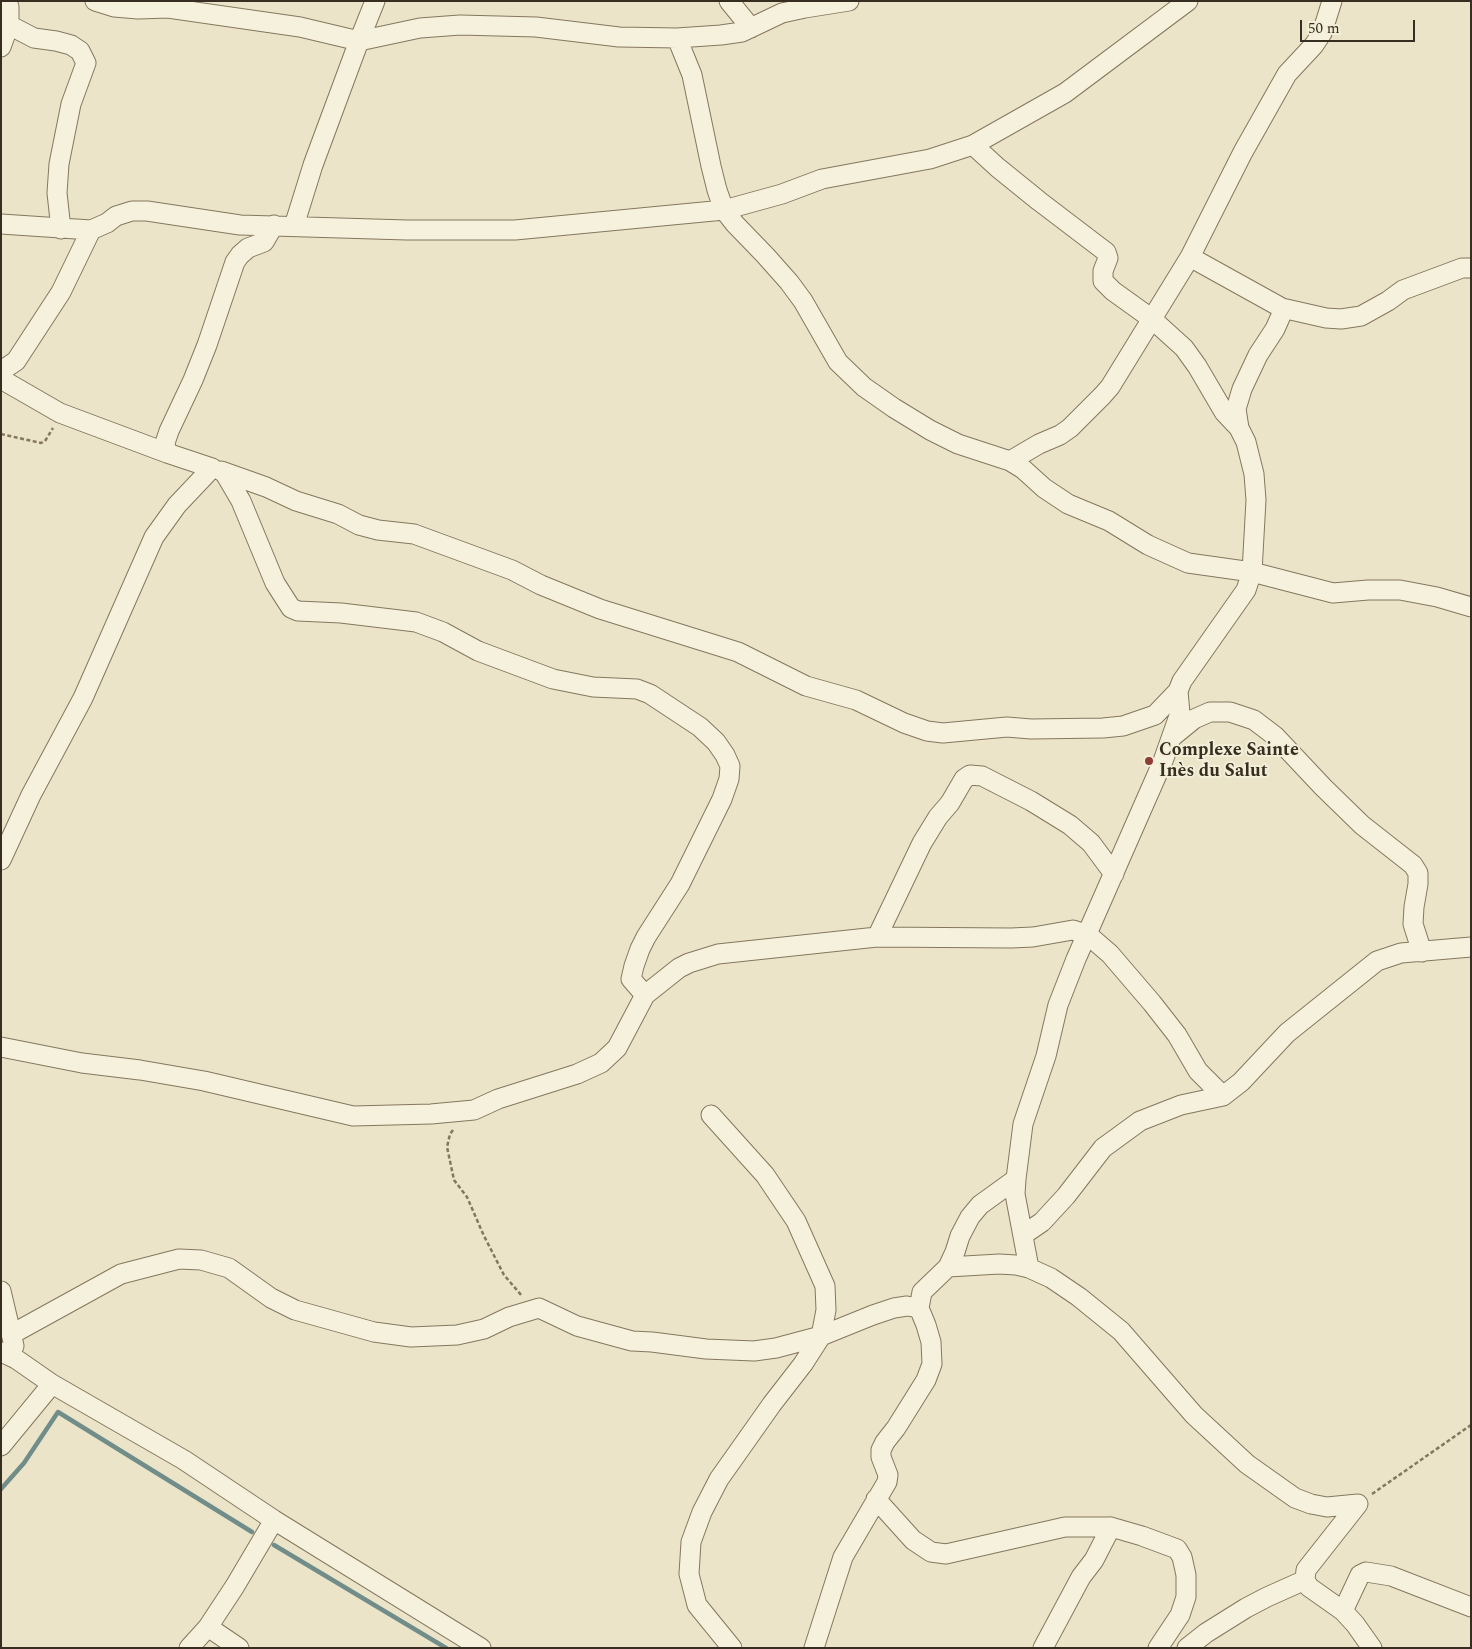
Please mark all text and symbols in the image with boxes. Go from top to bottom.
scale bar [1302,10,1417,42]
text: 50 m [1308,17,1340,40]
place label: Complexe Sainte Inès du Salut [1159,740,1299,782]
marker: Complexe Sainte Inès du Salut [1143,755,1155,767]

